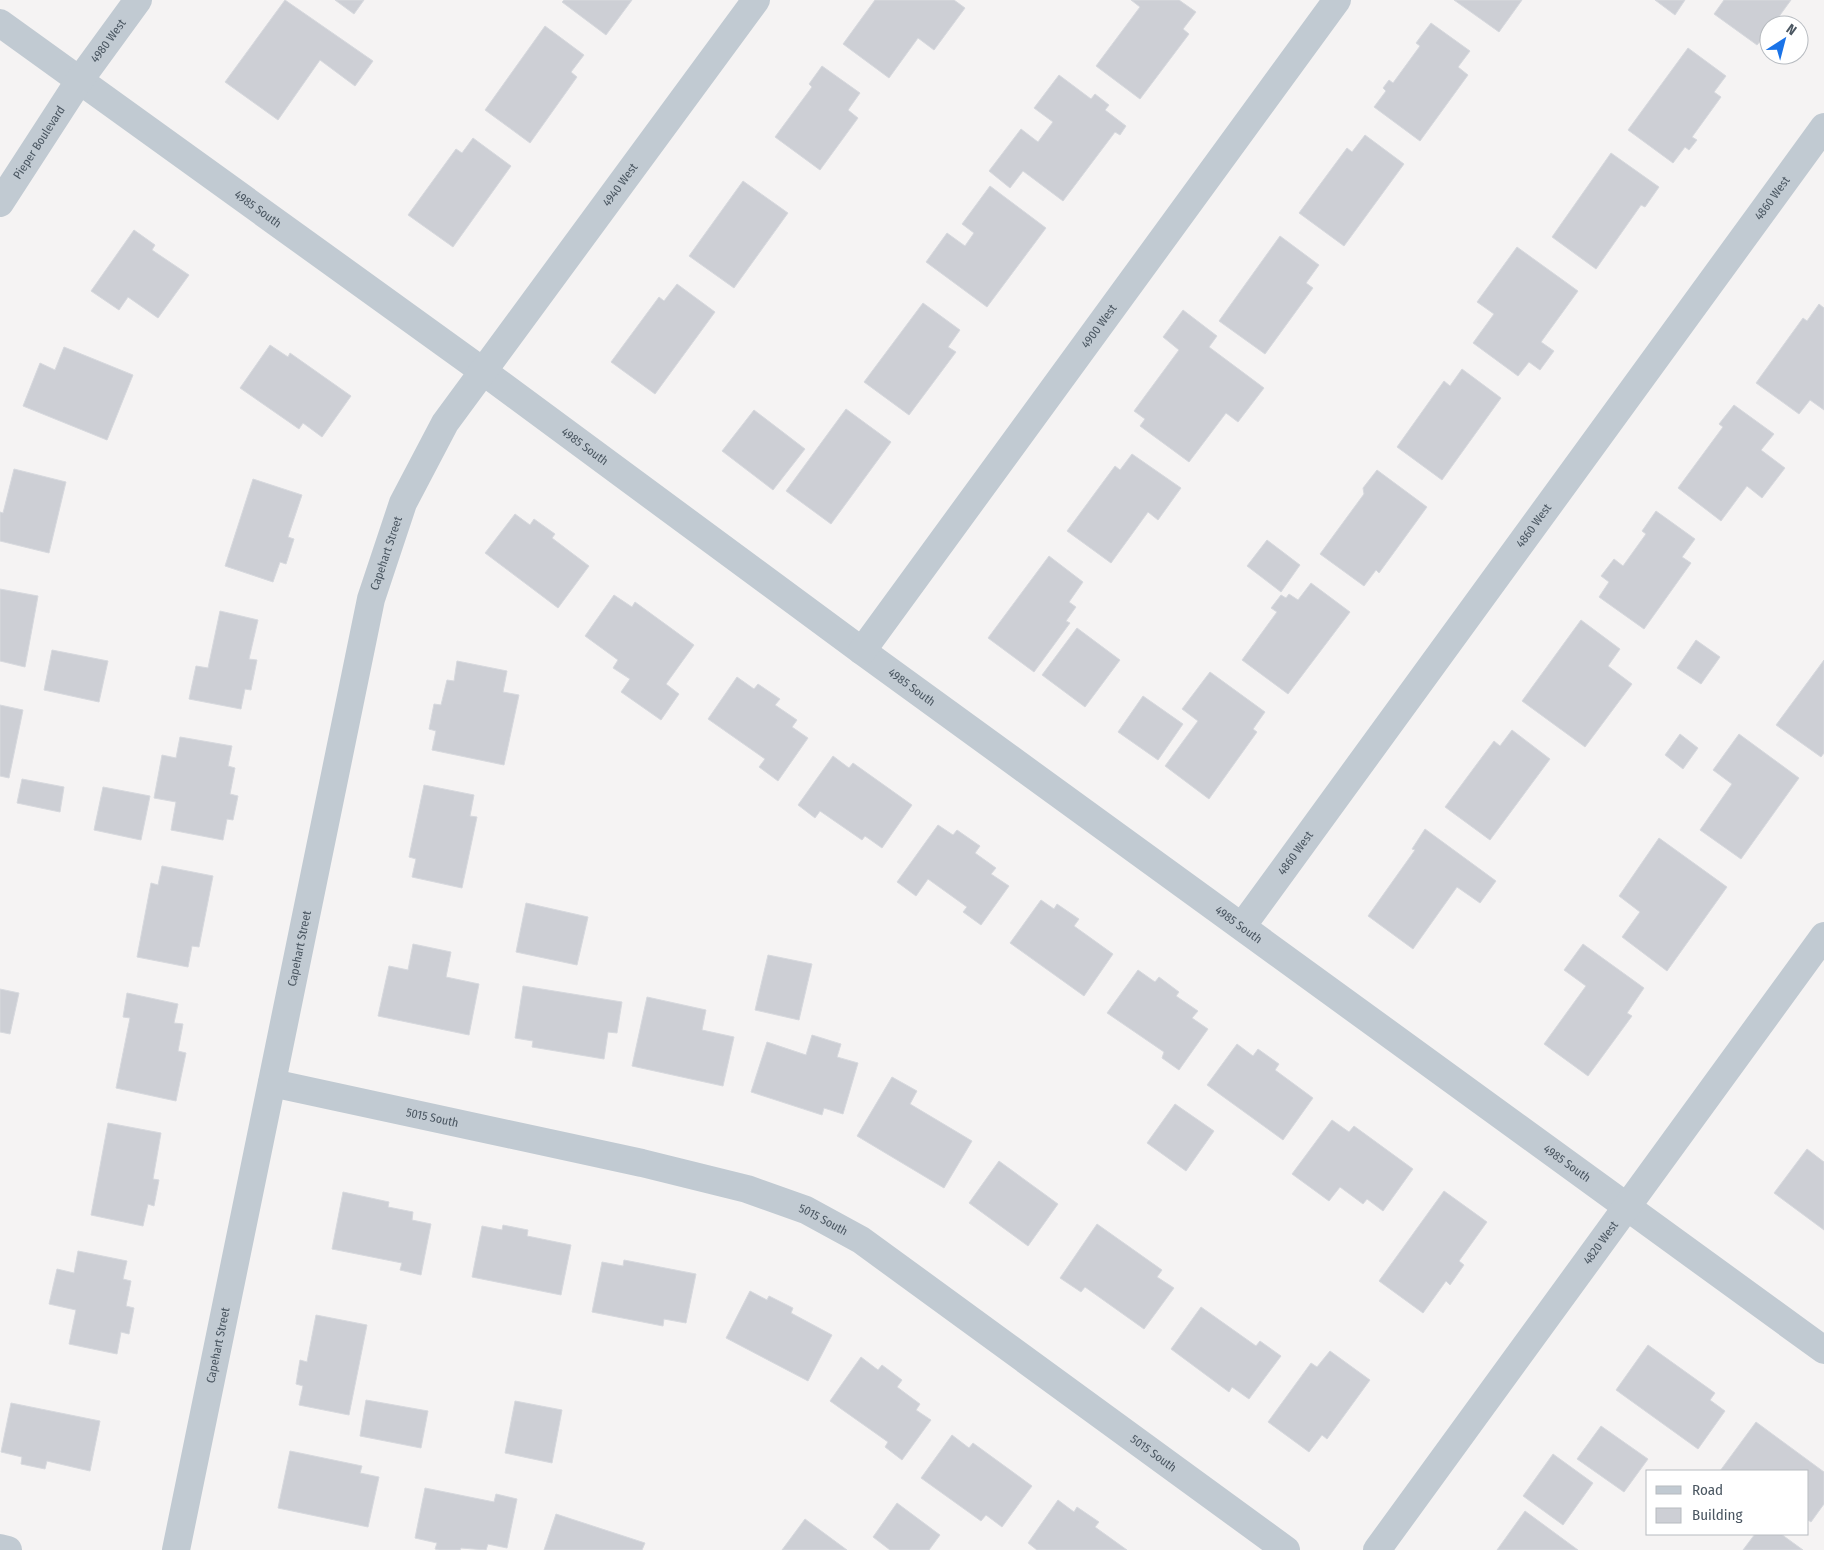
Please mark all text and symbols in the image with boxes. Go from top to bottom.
north arrow [1759,15,1809,65]
street label: 4980 West [88,16,129,65]
text: N [1783,21,1800,39]
street label: Pieper Boulevard [10,103,68,182]
street label: 4940 West [600,160,641,209]
street label: 4860 West [1752,174,1793,223]
street label: 4985 South [232,187,284,231]
street label: 4900 West [1078,302,1120,351]
street label: 4985 South [559,425,611,468]
street label: 4860 West [1513,501,1554,550]
street label: Capehart Street [367,514,405,592]
street label: 4985 South [886,665,938,709]
street label: 4860 West [1275,828,1316,878]
street label: 4985 South [1212,903,1265,946]
street label: Capehart Street [285,909,314,988]
street label: 5015 South [405,1105,460,1130]
street label: 4985 South [1541,1142,1593,1185]
street label: 5015 South [797,1201,850,1238]
street label: 4820 West [1580,1218,1621,1267]
street label: Capehart Street [203,1306,233,1384]
street label: 5015 South [1128,1432,1179,1475]
legend [1646,1470,1809,1535]
text: Road [1692,1481,1723,1499]
text: Building [1692,1506,1743,1524]

